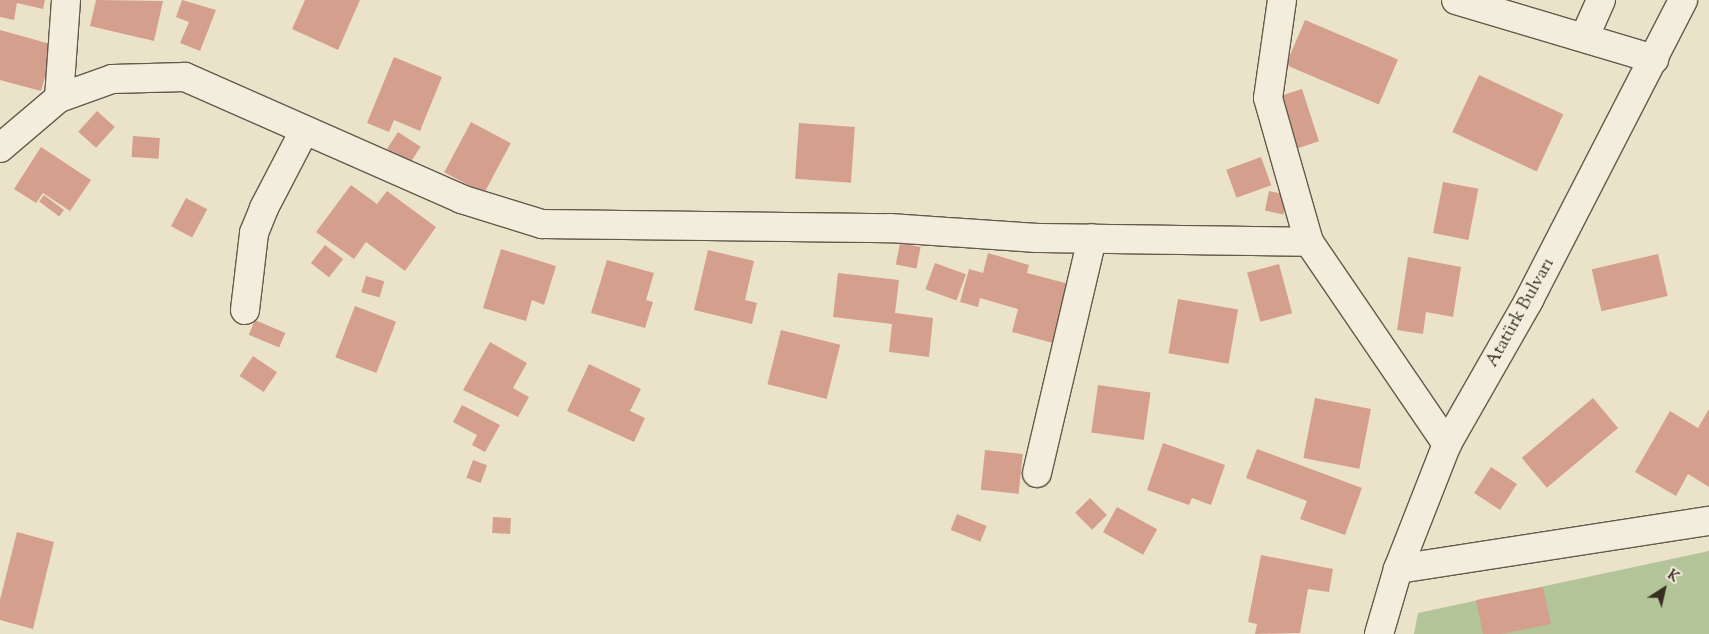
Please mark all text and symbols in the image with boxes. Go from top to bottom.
street label: Atatürk Bulvarı [1482,255,1560,371]
north arrow [1639,564,1689,614]
text: K [1663,566,1682,588]

